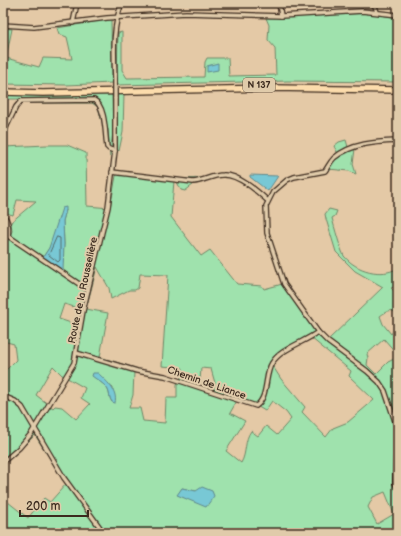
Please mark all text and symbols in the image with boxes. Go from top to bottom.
road number: N 137 [243,78,275,92]
street label: Route de la Rousselière [66,236,100,345]
street label: Chemin de Liance [166,364,248,402]
scale bar [20,492,88,518]
text: 200 m [26,499,60,514]

